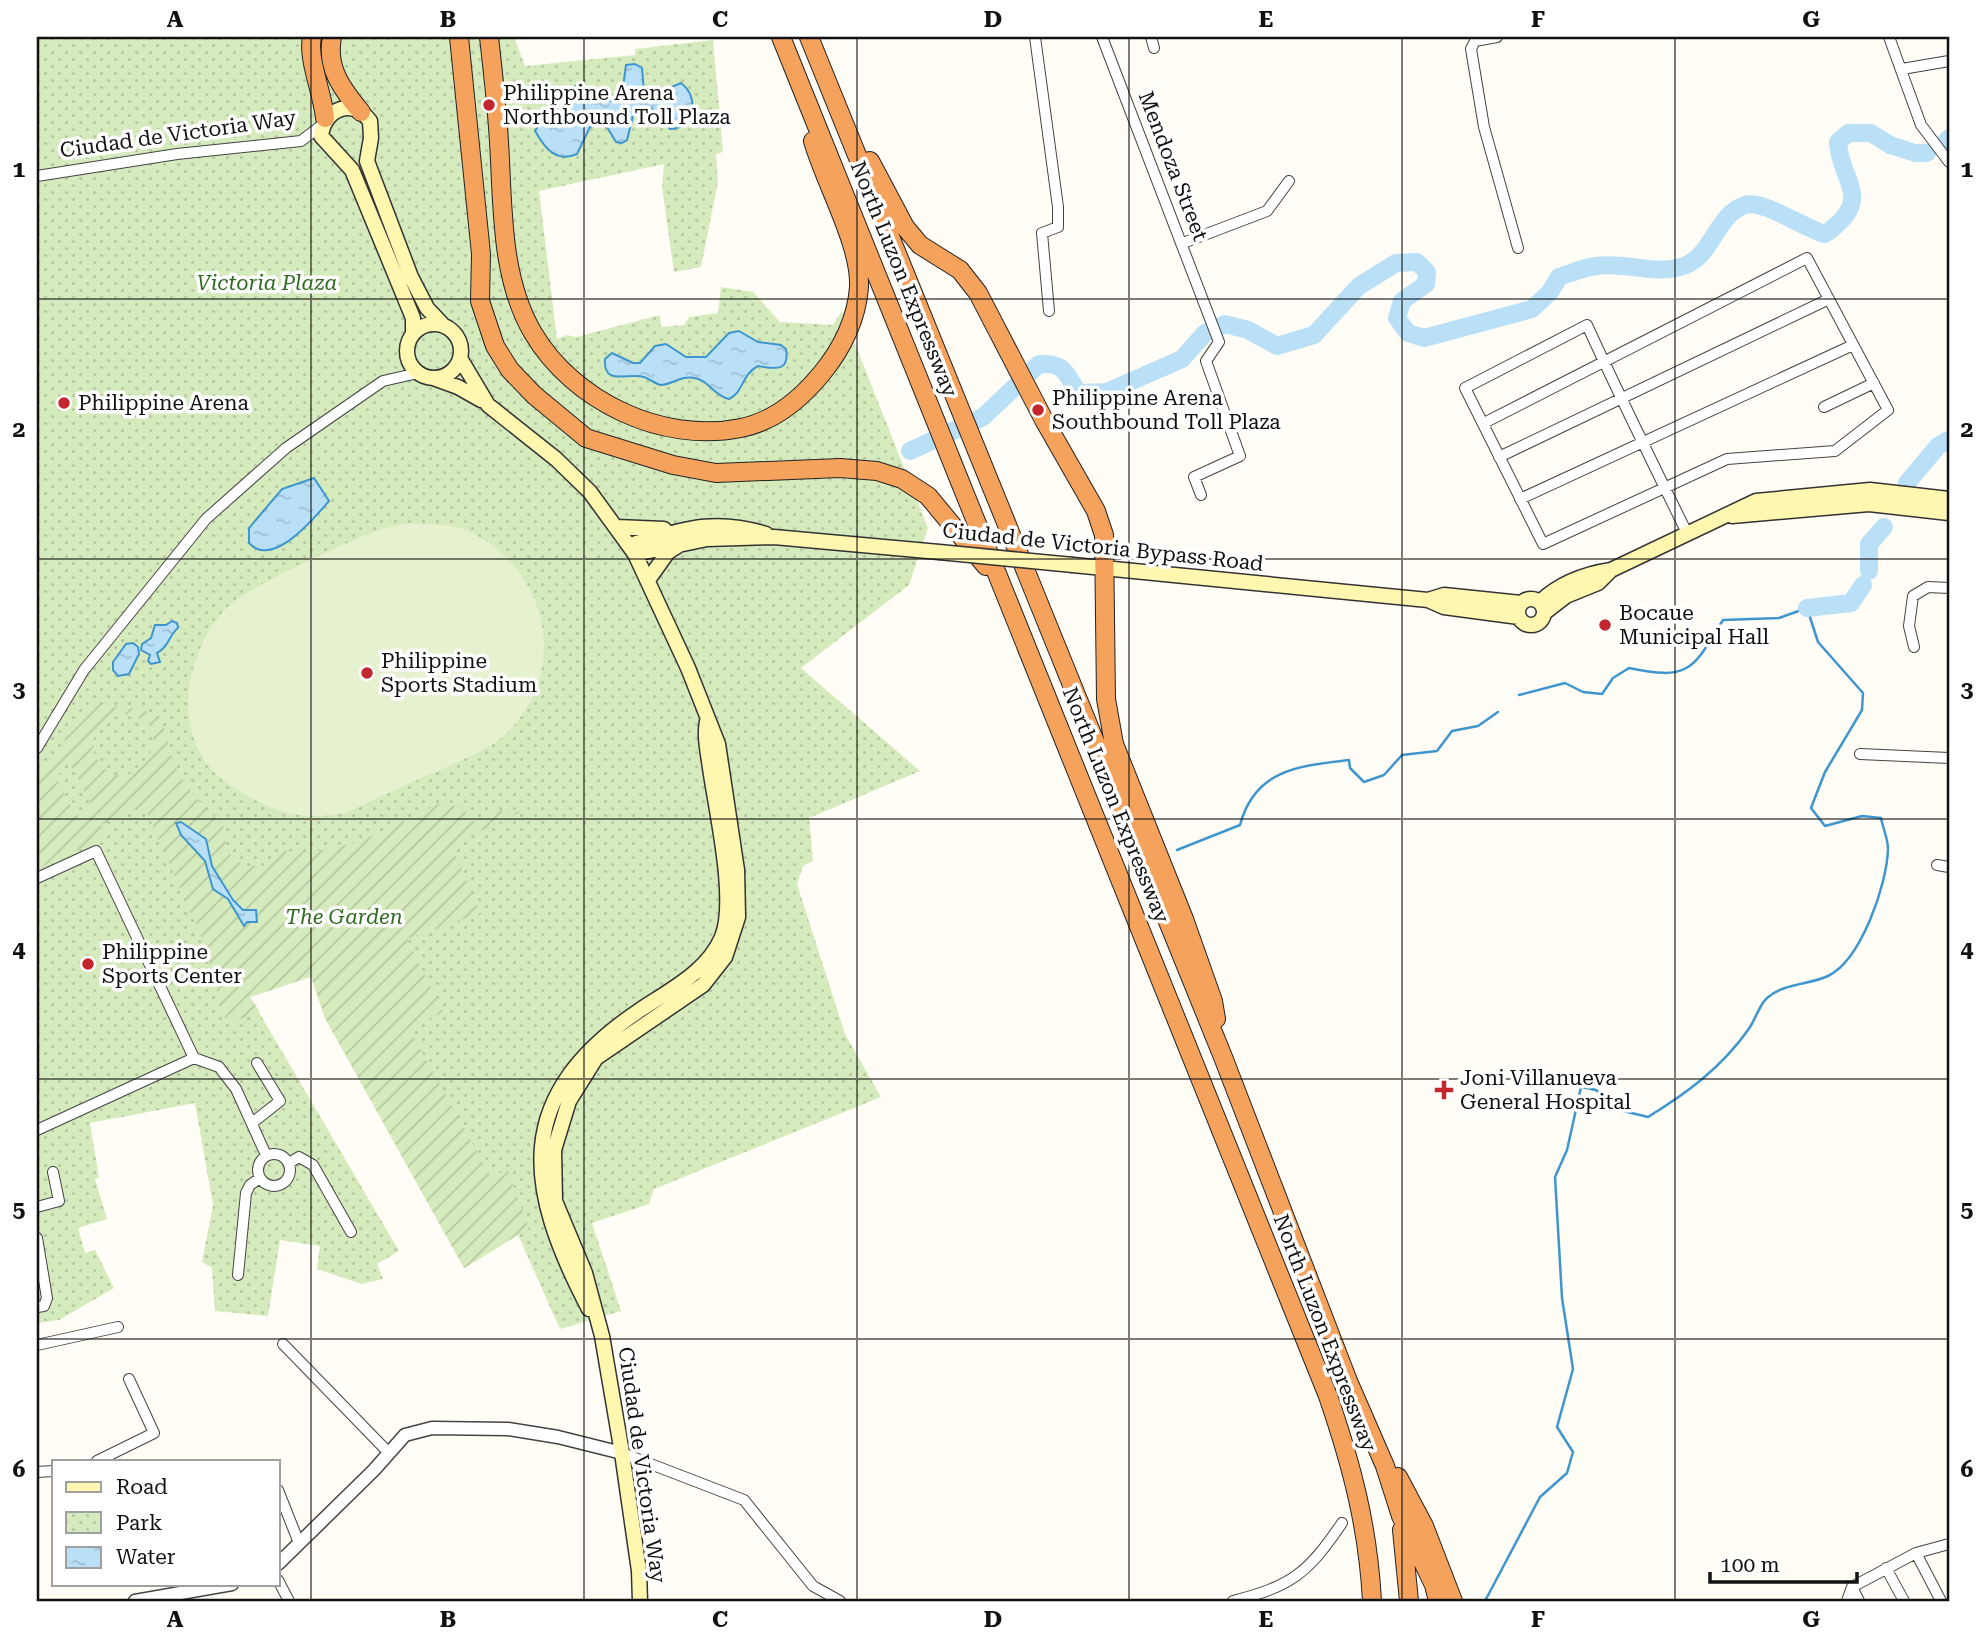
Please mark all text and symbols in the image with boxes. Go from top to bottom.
text: A [167,6,184,33]
text: B [440,6,456,33]
text: C [712,6,728,33]
text: D [984,6,1002,33]
text: E [1259,6,1273,33]
text: F [1531,6,1545,33]
text: G [1802,6,1820,33]
place label: Philippine Arena Northbound Toll Plaza [503,81,731,129]
street label: Mendoza Street [1133,88,1213,244]
marker: Philippine Arena Northbound Toll Plaza [481,97,497,113]
street label: Ciudad de Victoria Way [58,105,298,162]
text: 1 [13,156,26,183]
text: 1 [1961,156,1974,183]
street label: North Luzon Expressway [846,158,963,401]
park label: Victoria Plaza [197,271,337,295]
place label: Philippine Arena Southbound Toll Plaza [1052,386,1281,434]
place label: Philippine Arena [78,391,250,415]
marker: Philippine Arena [56,395,72,411]
marker: Philippine Arena Southbound Toll Plaza [1030,402,1046,418]
text: 2 [13,416,25,443]
text: 2 [1961,416,1973,443]
street label: Ciudad de Victoria Bypass Road [941,518,1265,576]
place label: Bocaue Municipal Hall [1619,601,1770,649]
marker: Bocaue Municipal Hall [1597,617,1613,633]
place label: Philippine Sports Stadium [381,649,537,697]
marker: Philippine Sports Stadium [359,665,375,681]
text: 3 [13,676,26,703]
text: 3 [1961,676,1974,703]
street label: North Luzon Expressway [1058,684,1175,927]
park label: The Garden [285,905,403,929]
text: 4 [13,936,26,963]
text: 4 [1961,936,1974,963]
place label: Philippine Sports Center [102,940,242,988]
marker: Philippine Sports Center [80,956,96,972]
place label: Joni Villanueva General Hospital [1460,1066,1632,1114]
marker: Joni Villanueva General Hospital [1434,1080,1454,1100]
text: 5 [13,1196,26,1223]
text: 5 [1961,1196,1974,1223]
street label: North Luzon Expressway [1269,1211,1382,1456]
street label: Ciudad de Victoria Way [614,1345,671,1585]
text: 6 [13,1456,26,1483]
text: 6 [1961,1456,1974,1483]
legend [52,1460,280,1586]
text: Road [116,1475,168,1499]
text: Park [116,1511,162,1535]
scale bar [1710,1540,1856,1584]
text: Water [116,1545,176,1569]
text: 100 m [1720,1553,1780,1577]
text: A [167,1606,184,1633]
text: B [440,1606,456,1633]
text: C [712,1606,728,1633]
text: D [984,1606,1002,1633]
text: E [1259,1606,1273,1633]
text: F [1531,1606,1545,1633]
text: G [1802,1606,1820,1633]

